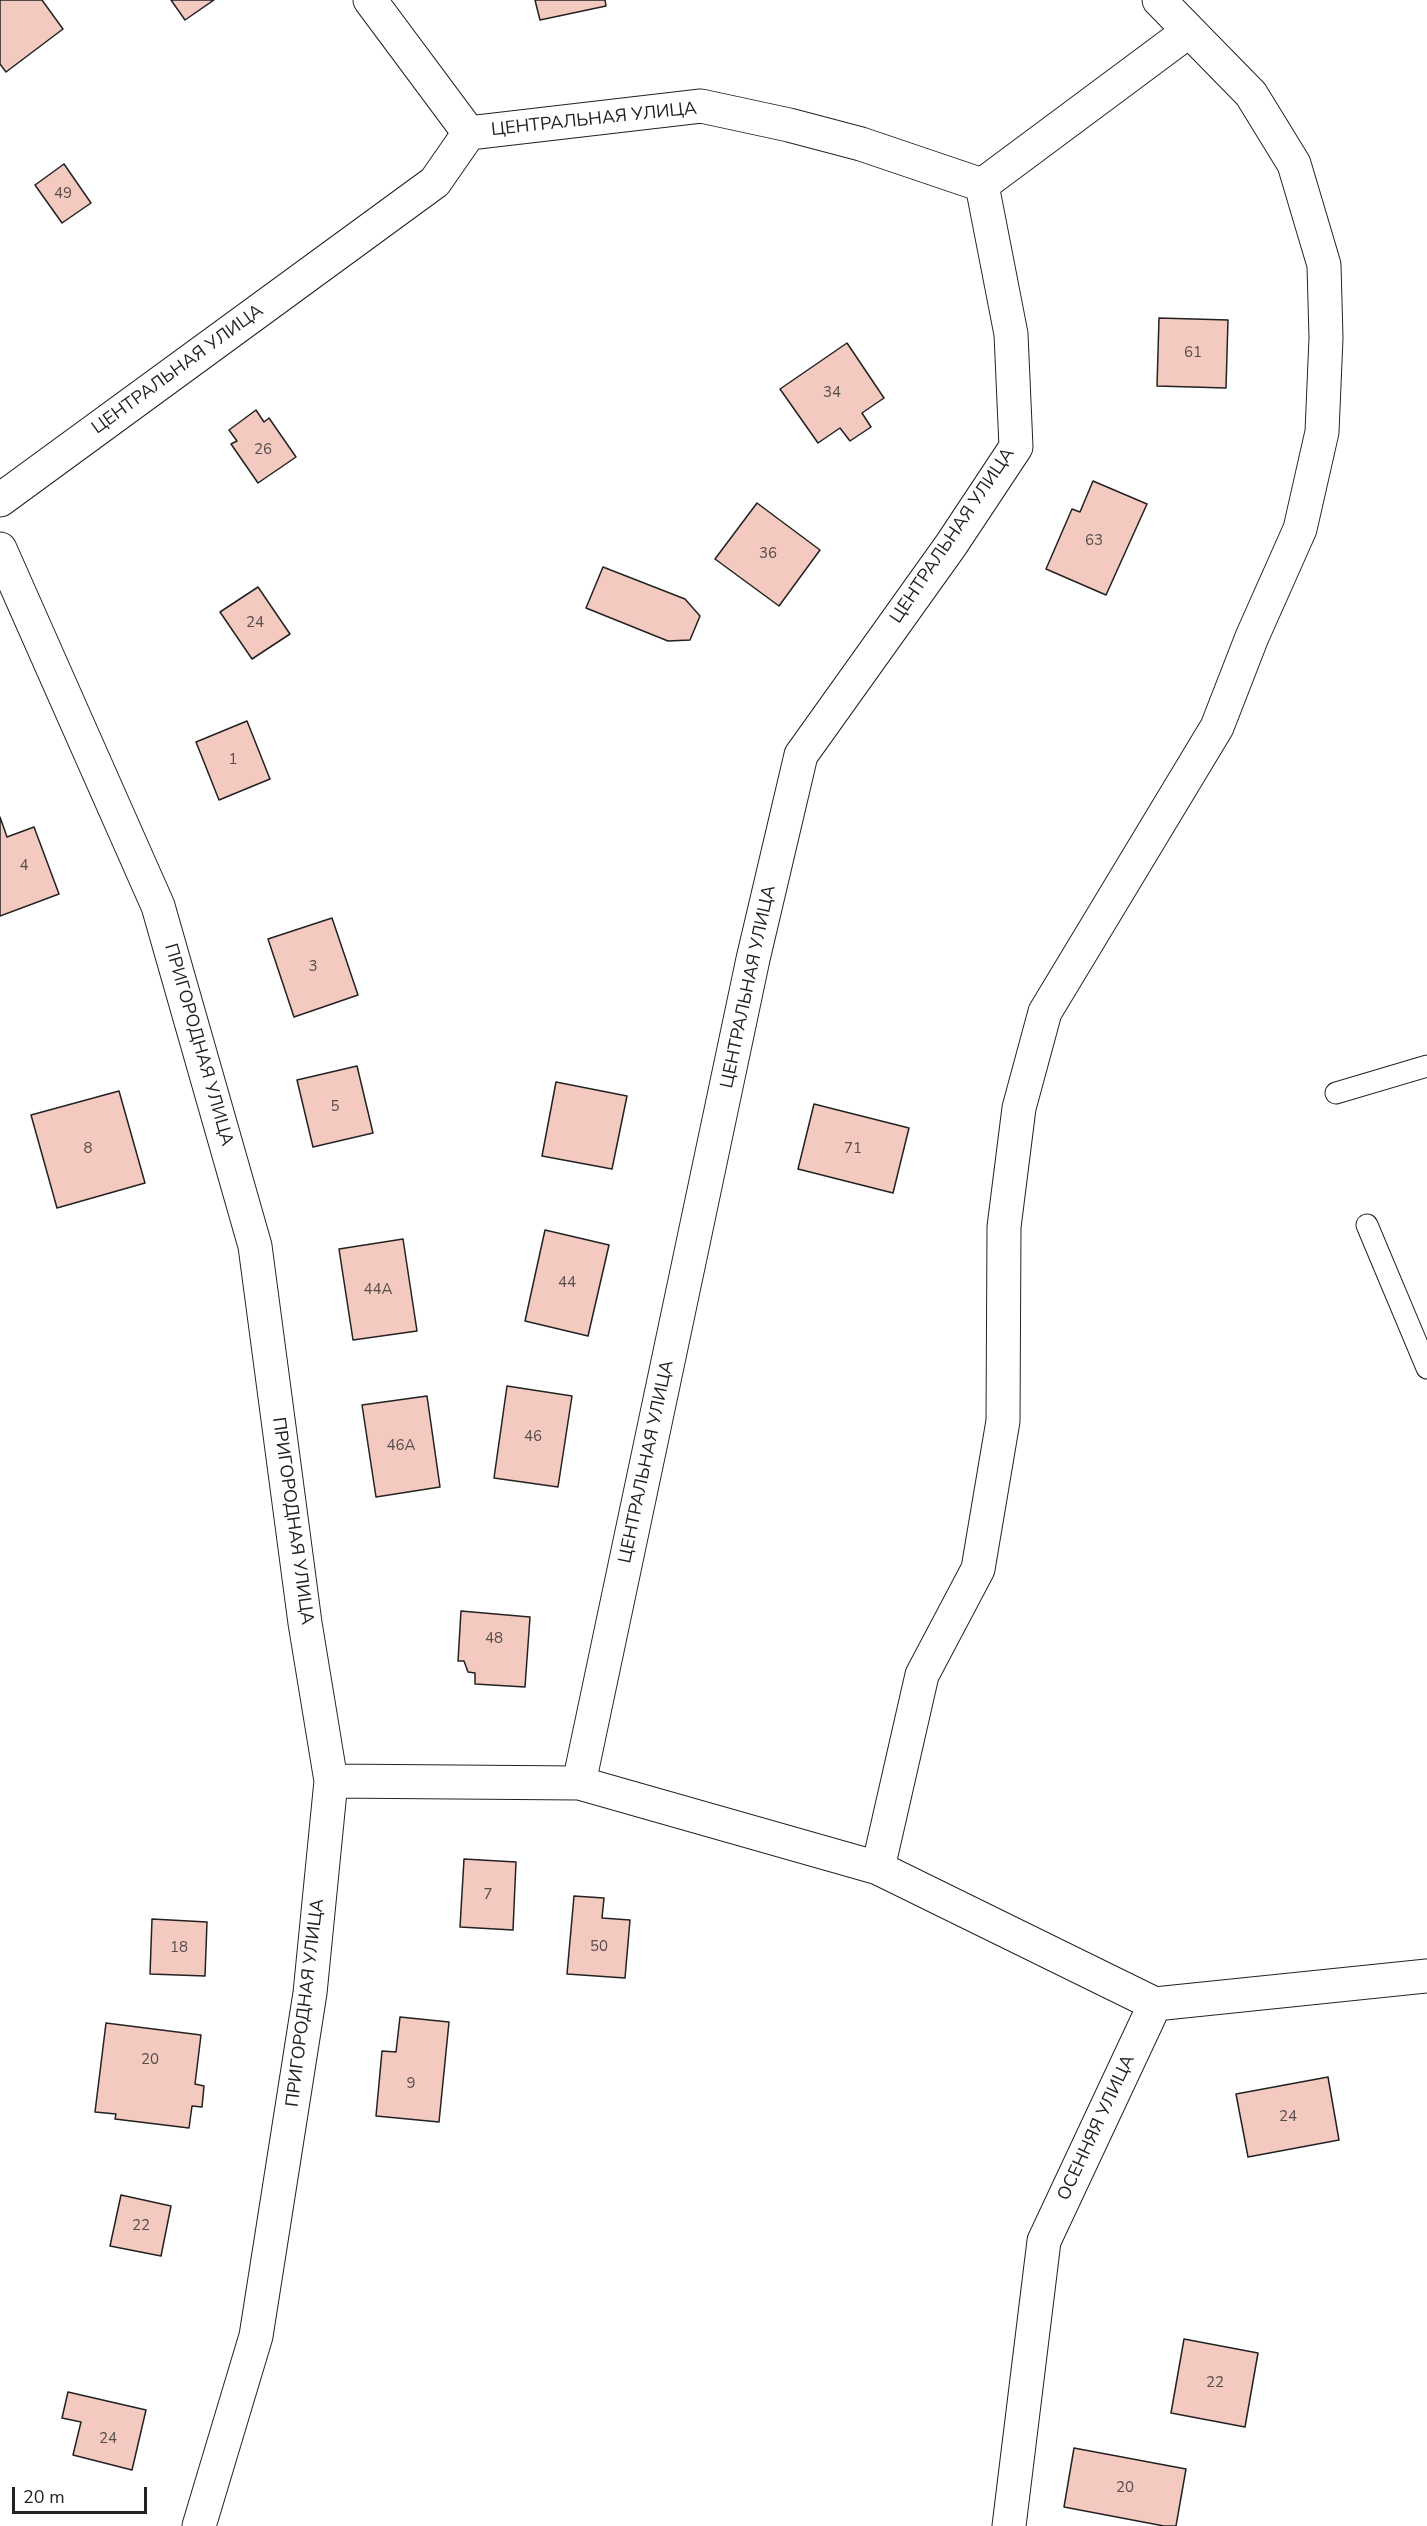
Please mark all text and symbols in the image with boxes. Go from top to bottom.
street label: ЦЕНТРАЛЬНАЯ УЛИЦА [490,98,698,142]
house number: 49 [54,185,72,203]
street label: ЦЕНТРАЛЬНАЯ УЛИЦА [88,301,268,439]
house number: 61 [1184,344,1202,362]
house number: 34 [823,384,841,402]
house number: 26 [254,441,272,459]
street label: ЦЕНТРАЛЬНАЯ УЛИЦА [886,444,1020,628]
house number: 63 [1085,532,1103,550]
house number: 36 [759,545,777,563]
house number: 24 [246,614,264,632]
house number: 1 [229,751,237,769]
house number: 4 [20,857,28,875]
street label: ЦЕНТРАЛЬНАЯ УЛИЦА [717,884,781,1090]
street label: ПРИГОРОДНАЯ УЛИЦА [159,941,237,1149]
house number: 3 [309,958,317,976]
house number: 5 [331,1098,339,1116]
house number: 8 [84,1140,92,1158]
house number: 71 [844,1140,862,1158]
house number: 44 [558,1274,576,1292]
house number: 44А [364,1281,392,1299]
street label: ЦЕНТРАЛЬНАЯ УЛИЦА [615,1359,679,1565]
street label: ПРИГОРОДНАЯ УЛИЦА [267,1416,317,1626]
house number: 46 [524,1428,542,1446]
house number: 46А [387,1437,415,1455]
house number: 48 [485,1630,503,1648]
house number: 7 [484,1886,492,1904]
street label: ПРИГОРОДНАЯ УЛИЦА [283,1898,329,2108]
house number: 50 [590,1938,608,1956]
house number: 18 [170,1939,188,1957]
house number: 20 [141,2051,159,2069]
street label: ОСЕННЯЯ УЛИЦА [1054,2052,1140,2204]
house number: 9 [407,2075,415,2093]
house number: 24 [1279,2108,1297,2126]
house number: 22 [132,2217,150,2235]
house number: 22 [1206,2374,1224,2392]
house number: 24 [99,2430,117,2448]
scale bar [15,2475,150,2513]
house number: 20 [1116,2479,1134,2497]
text: 20 m [23,2485,65,2509]

